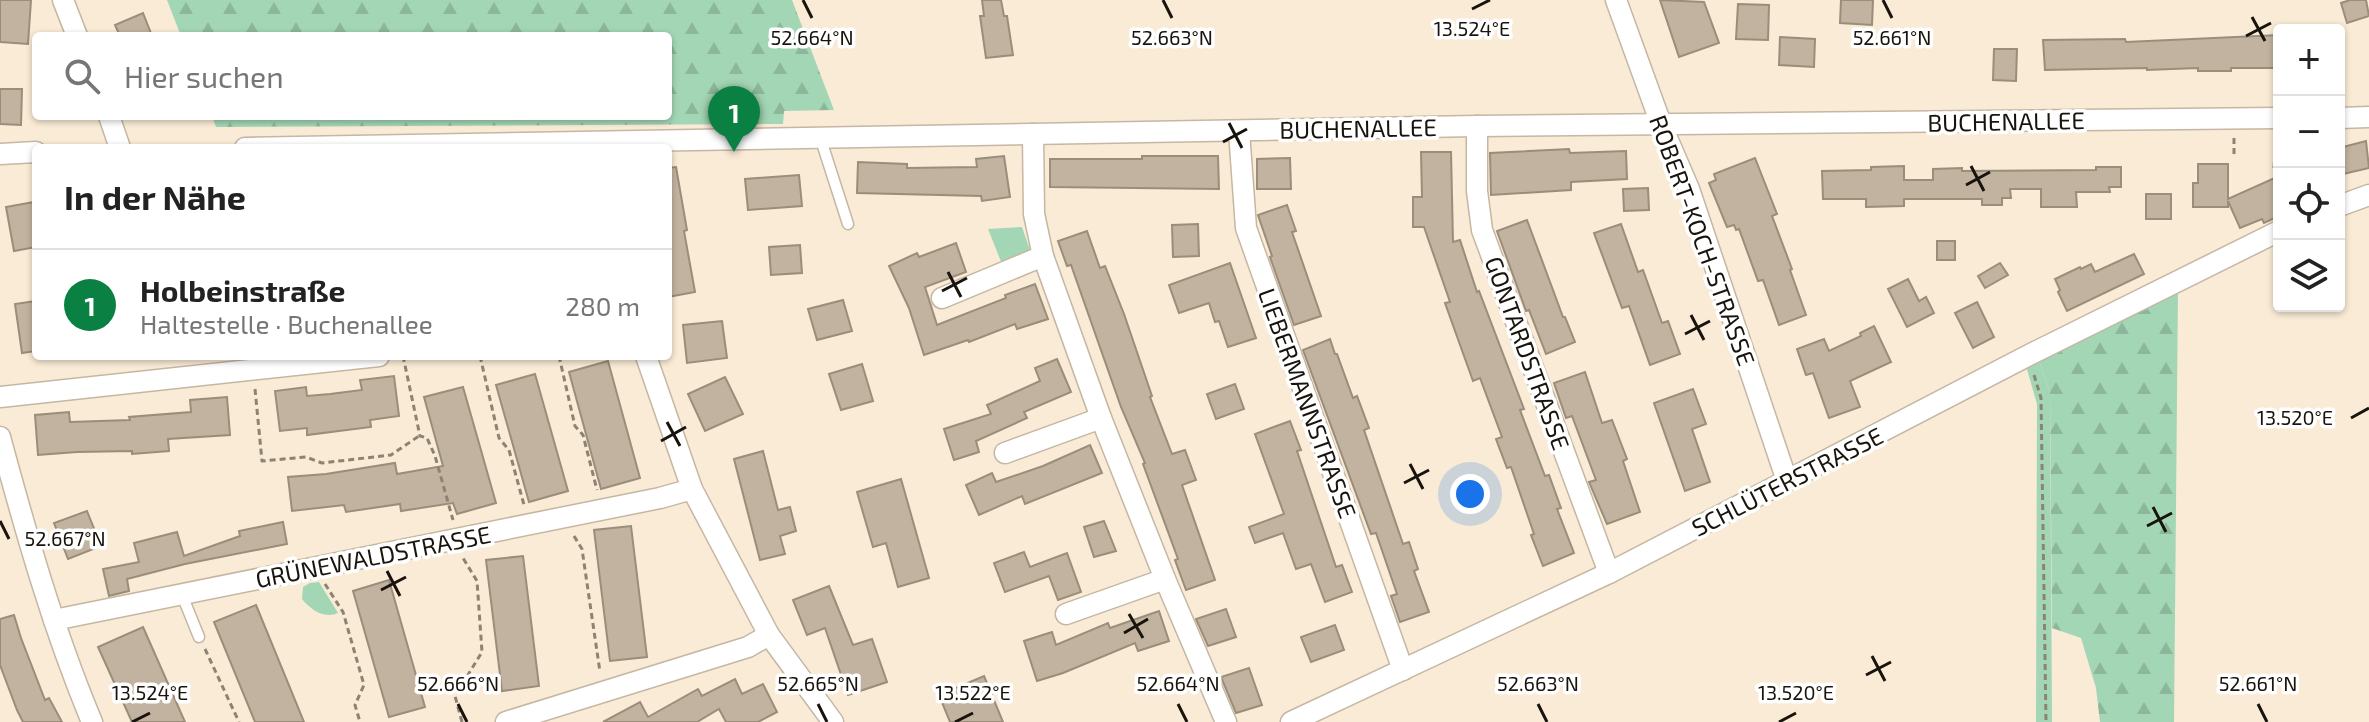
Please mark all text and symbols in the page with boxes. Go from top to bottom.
text: 13.524°E [1434,16,1510,40]
map controls [2273,24,2345,312]
button: + [2273,24,2345,96]
text: 52.664°N [770,25,854,49]
text: 52.663°N [1131,25,1213,49]
text: 52.661°N [1853,25,1931,49]
search box [32,32,672,120]
icon: search [60,54,104,98]
text: Hier suchen [124,58,284,94]
pin: 1 [708,86,760,152]
button: − [2273,96,2345,168]
street label: BUCHENALLEE [1927,105,2085,137]
street label: ROBERT-KOCH-STRASSE [1644,111,1762,369]
street label: BUCHENALLEE [1279,112,1437,144]
button: locate [2273,168,2345,240]
text: In der Nähe [64,176,246,217]
button: layers [2273,240,2345,312]
street label: GONTARDSTRASSE [1480,252,1576,454]
text: Holbeinstraße [140,272,346,308]
street label: LIEBERMANNSTRASSE [1253,284,1363,522]
text: 1 [84,290,96,321]
text: 280 m [565,290,640,321]
text: Haltestelle · Buchenallee [140,308,433,339]
text: 13.520°E [2257,405,2333,429]
street label: SCHLÜTERSTRASSE [1686,420,1888,542]
your location [1450,474,1490,514]
street label: GRÜNEWALDSTRASSE [253,519,493,593]
text: 52.667°N [24,526,106,550]
text: 52.666°N [417,671,499,695]
text: 52.665°N [777,671,859,695]
text: 52.664°N [1136,671,1220,695]
text: 52.663°N [1497,671,1579,695]
text: 52.661°N [2219,671,2297,695]
text: 13.524°E [112,680,188,704]
text: 13.522°E [935,680,1011,704]
text: 13.520°E [1758,680,1834,704]

